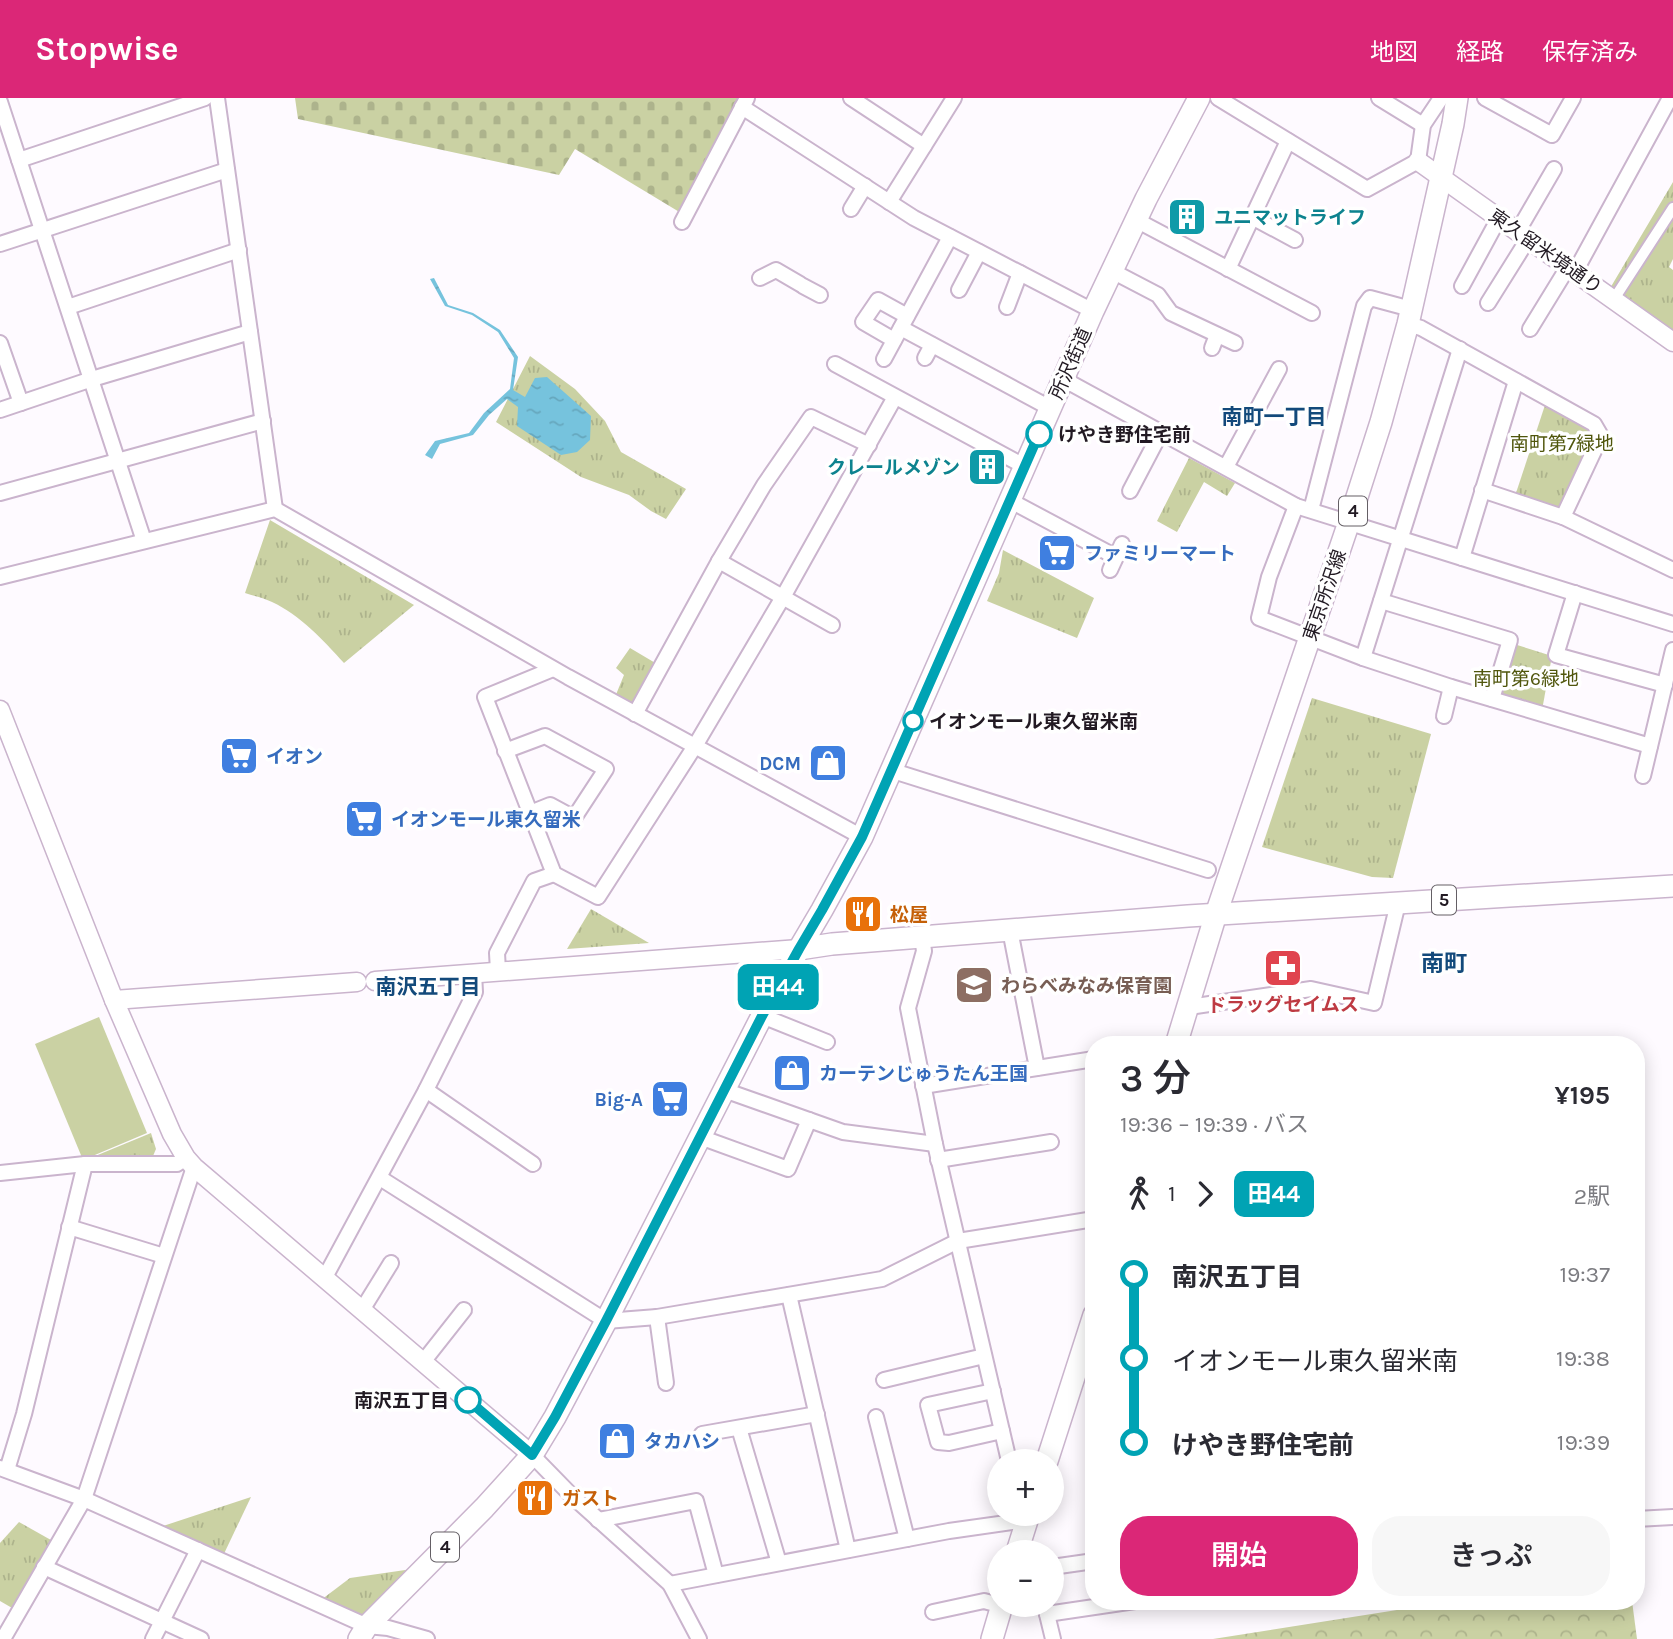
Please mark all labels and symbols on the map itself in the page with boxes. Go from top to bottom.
building icon: ユニマットライフ [1166,196,1208,238]
street label: 東久留米境通り [1485,205,1606,299]
place label: ユニマットライフ [1214,207,1366,229]
street label: 所沢街道 [1045,324,1096,403]
district label: 南町一丁目 [1222,405,1327,429]
marker: けやき野住宅前 [1026,421,1052,447]
place label: けやき野住宅前 [1058,424,1191,446]
park label: 南町第7緑地 [1510,433,1614,455]
building icon: クレールメゾン [966,446,1008,488]
place label: クレールメゾン [827,457,960,479]
road number: 4 [1339,496,1367,526]
supermarket icon: ファミリーマート [1036,532,1078,574]
place label: ファミリーマート [1084,543,1236,565]
street label: 東京所沢線 [1299,547,1351,644]
park label: 南町第6緑地 [1473,668,1579,690]
marker: イオンモール東久留米南 [903,711,923,731]
place label: イオンモール東久留米南 [929,711,1138,733]
supermarket icon: イオン [218,735,260,777]
shop icon: DCM [807,742,849,784]
place label: イオン [266,746,323,768]
place label: DCM [759,753,801,775]
supermarket icon: イオンモール東久留米 [343,798,385,840]
place label: イオンモール東久留米 [391,809,581,831]
road number: 5 [1432,886,1456,914]
restaurant icon: 松屋 [842,893,884,935]
place label: 松屋 [890,904,928,926]
pharmacy icon: ドラッグセイムス [1262,947,1304,989]
district label: 南町 [1421,950,1467,977]
line badge: 田44 [738,964,818,1010]
school or university icon: わらべみなみ保育園 [953,964,995,1006]
district label: 南沢五丁目 [376,975,481,999]
place label: わらべみなみ保育園 [1001,975,1172,997]
place label: ドラッグセイムス [1207,994,1359,1016]
shop icon: カーテンじゅうたん王国 [771,1052,813,1094]
place label: カーテンじゅうたん王国 [819,1063,1028,1085]
supermarket icon: Big-A [649,1078,691,1120]
place label: Big-A [594,1089,643,1111]
marker: 南沢五丁目 [455,1387,481,1413]
place label: 南沢五丁目 [354,1390,449,1412]
shop icon: タカハシ [596,1420,638,1462]
place label: タカハシ [644,1431,720,1453]
restaurant icon: ガスト [514,1477,556,1519]
place label: ガスト [562,1488,619,1510]
road number: 4 [431,1532,459,1562]

